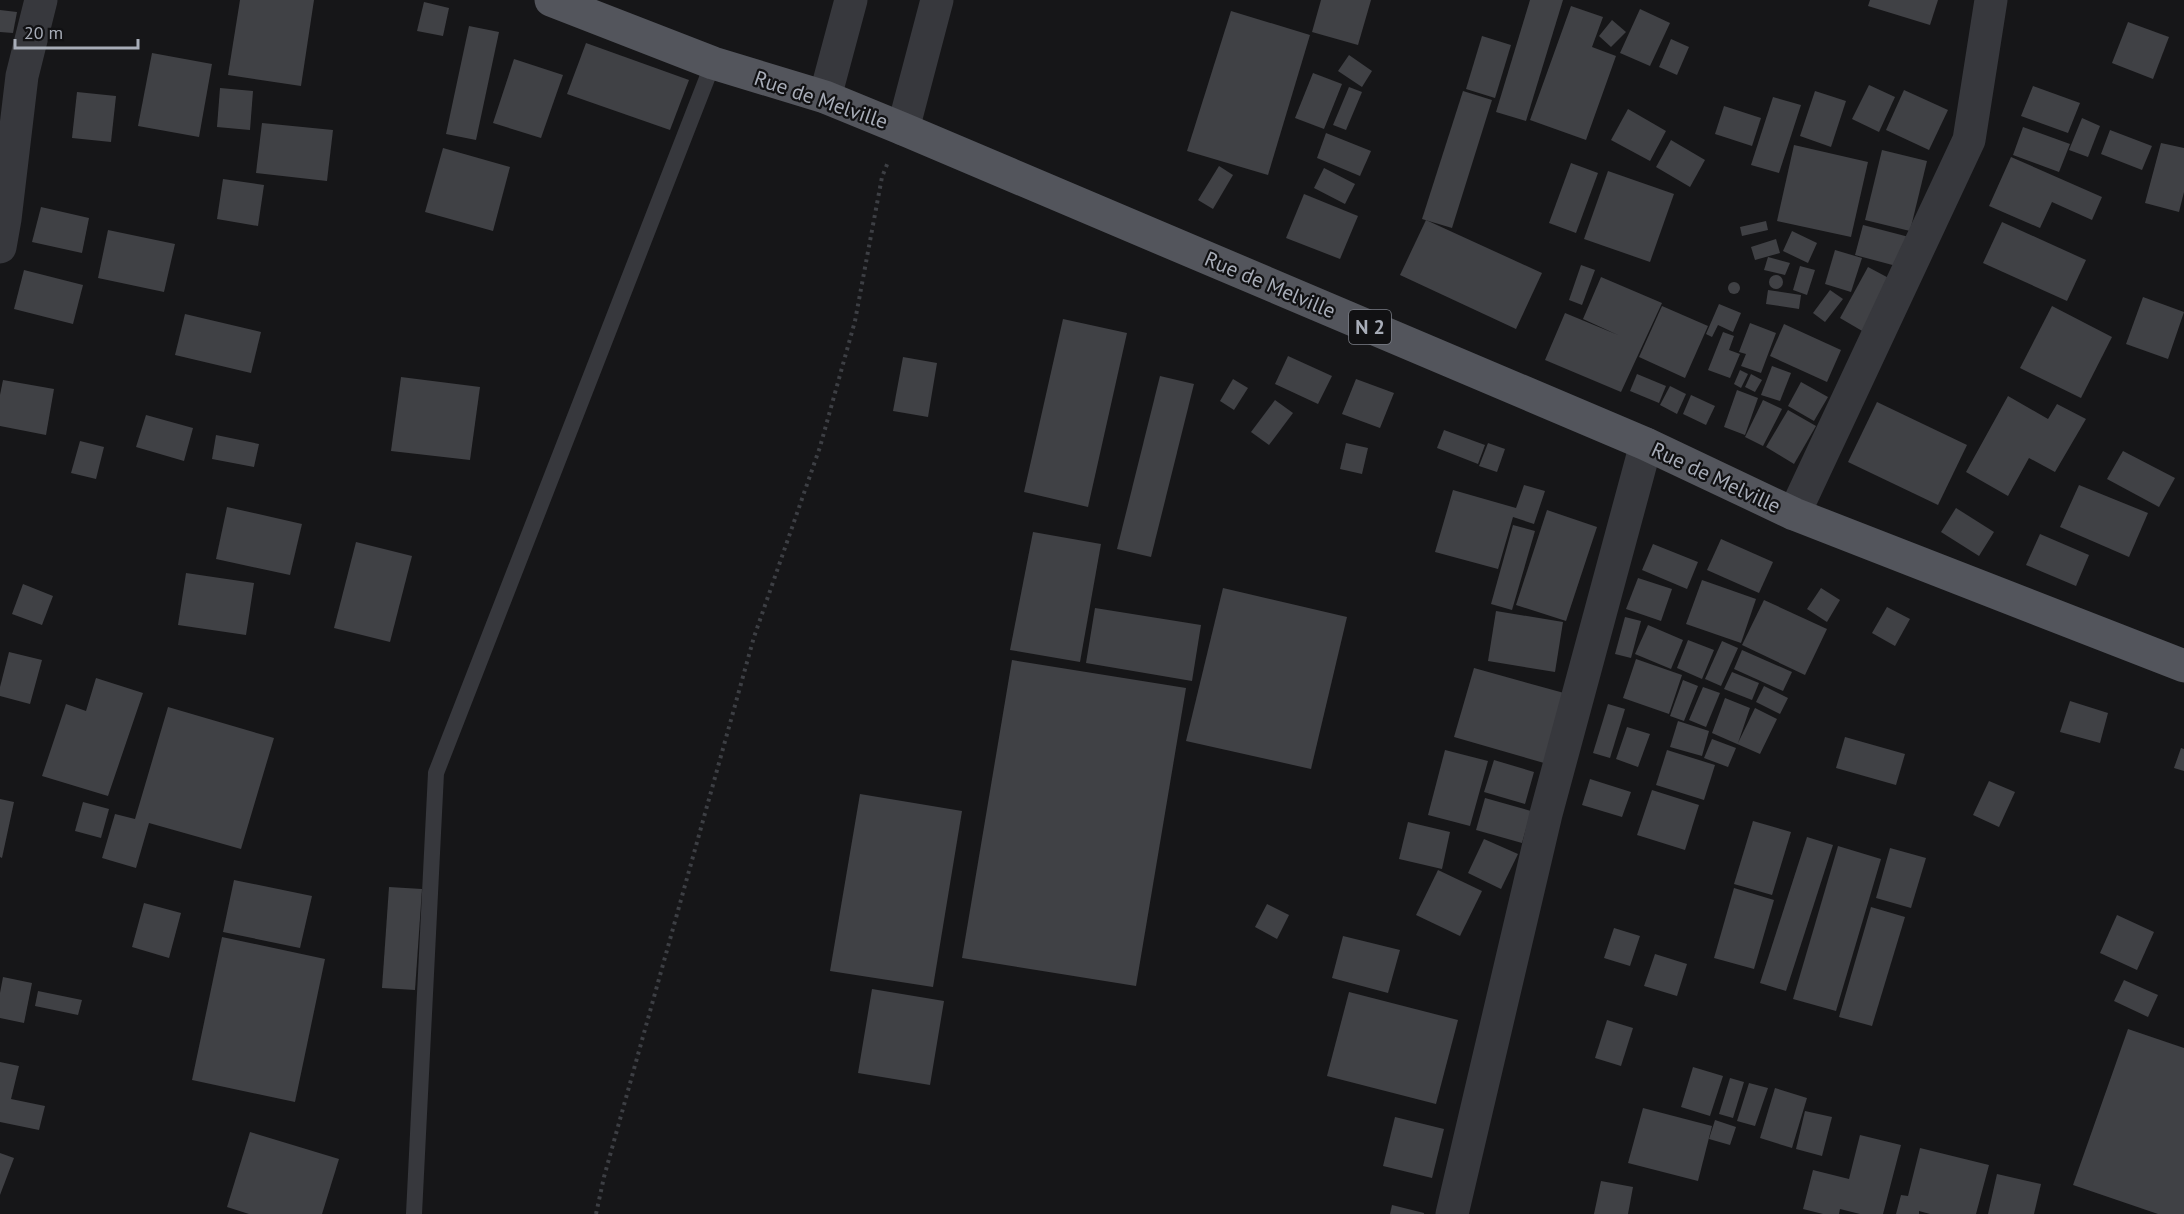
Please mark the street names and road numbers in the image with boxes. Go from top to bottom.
street label: Rue de Melville [751,64,892,135]
street label: Rue de Melville [1201,245,1340,324]
road number: N 2 [1349,310,1391,344]
street label: Rue de Melville [1647,436,1785,519]

